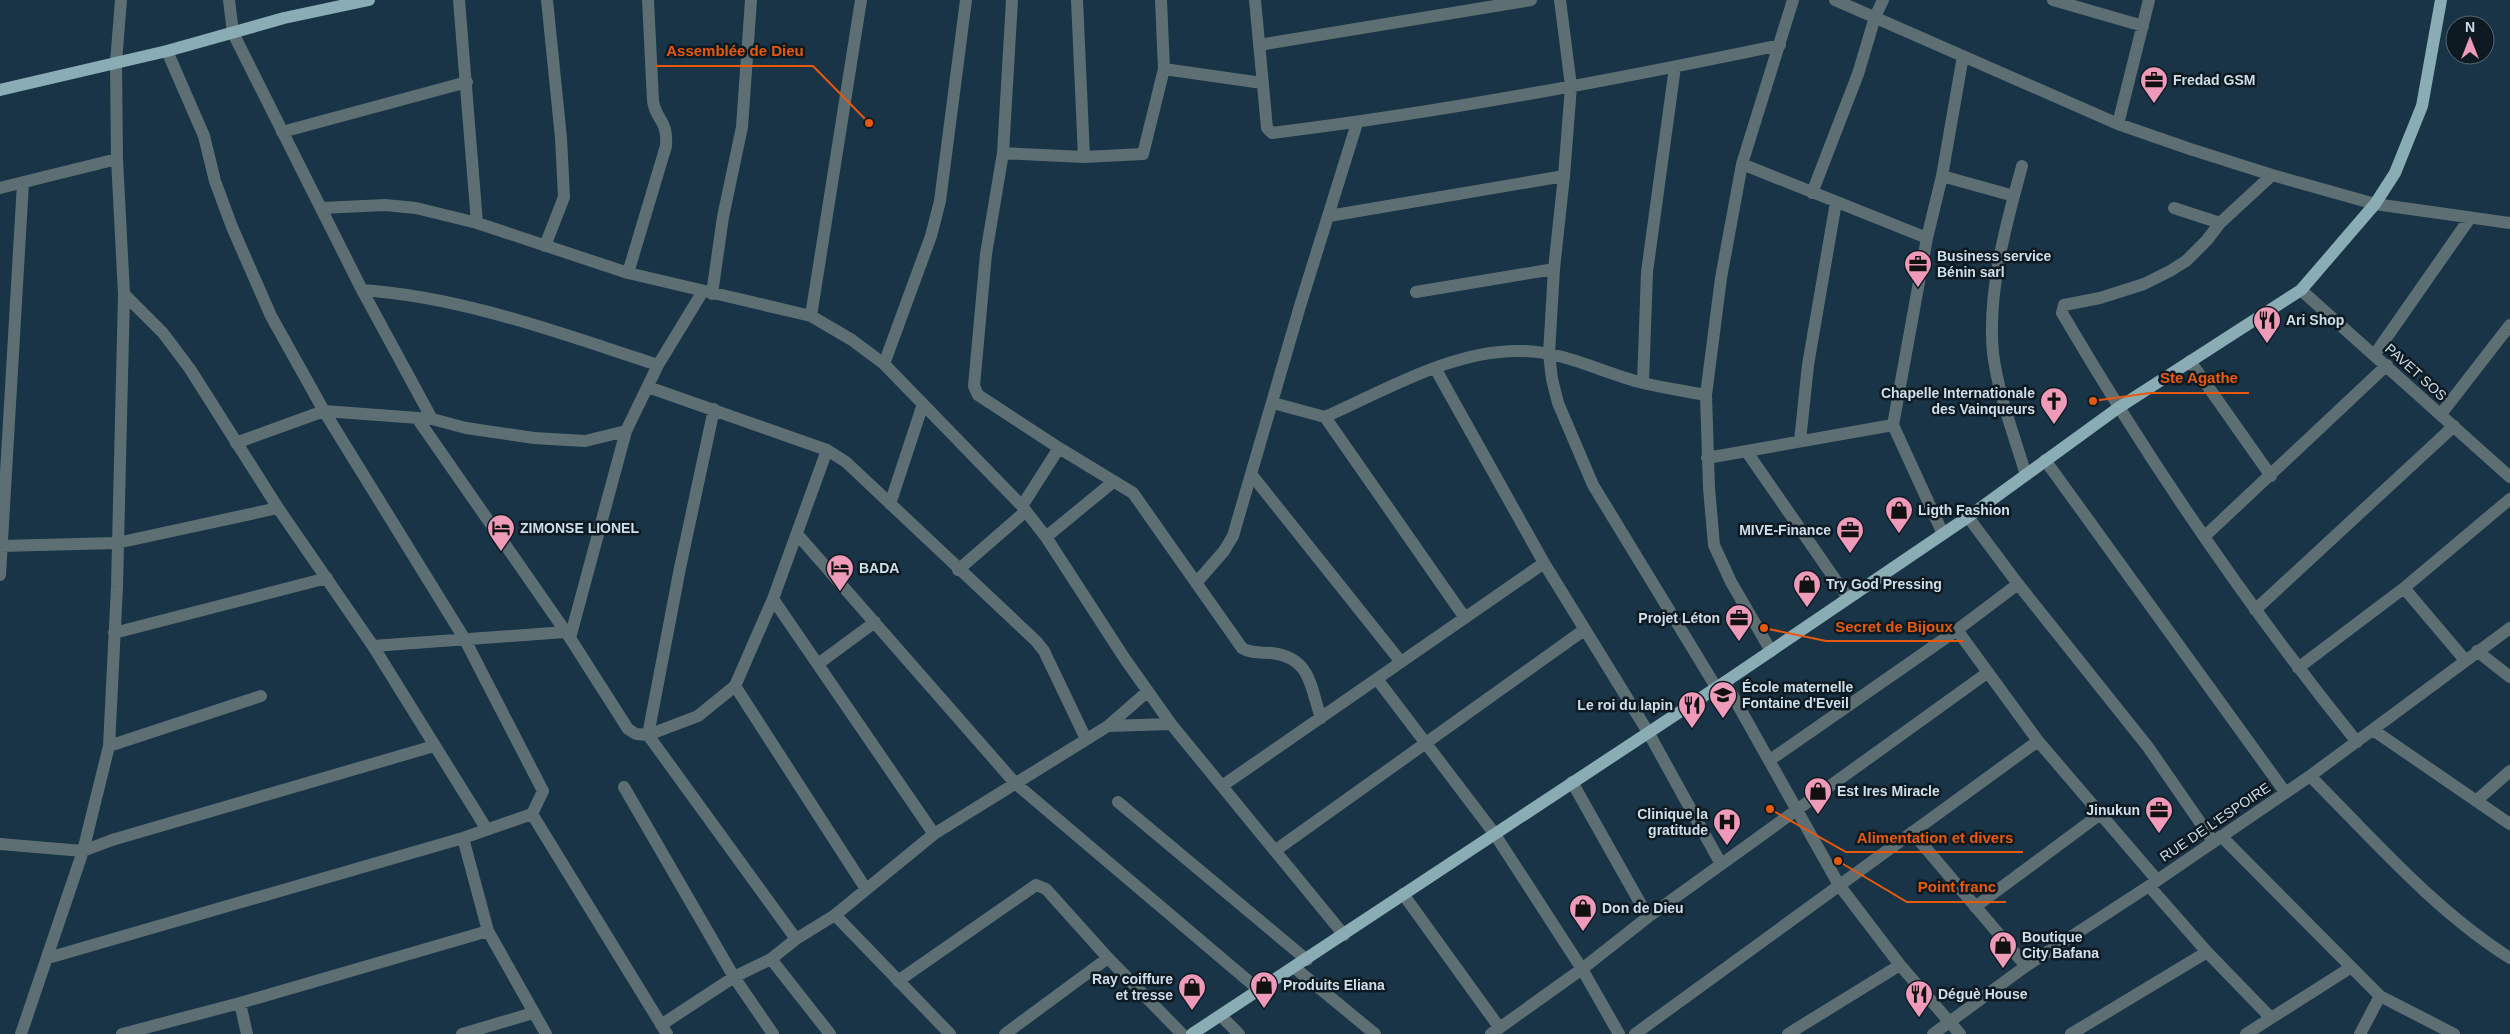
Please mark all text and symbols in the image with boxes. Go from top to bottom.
north arrow [2445,15,2495,65]
text: N [2465,19,2475,35]
callout: Assemblée de Dieu [656,36,813,66]
text: Assemblée de Dieu [666,42,804,59]
office icon: Fredad GSM [2139,65,2169,104]
place label: Fredad GSM [2173,72,2255,88]
place label: Business service Bénin sarl [1937,248,2052,280]
office icon: Business service Bénin sarl [1903,249,1933,288]
restaurant icon: Ari Shop [2252,305,2282,344]
place label: Ari Shop [2286,312,2344,328]
street label: PAVET SOS [2382,340,2450,404]
callout: Ste Agathe [2150,363,2249,393]
text: Ste Agathe [2160,369,2238,386]
place label: Chapelle Internationale des Vainqueurs [1881,385,2035,417]
church icon: Chapelle Internationale des Vainqueurs [2039,386,2069,425]
shop icon: Ligth Fashion [1884,495,1914,534]
place label: Ligth Fashion [1918,502,2010,518]
hotel icon: ZIMONSE LIONEL [486,513,516,552]
office icon: MIVE-Finance [1835,515,1865,554]
place label: ZIMONSE LIONEL [520,520,639,536]
place label: MIVE-Finance [1739,522,1831,538]
hotel icon: BADA [825,553,855,592]
place label: BADA [859,560,899,576]
shop icon: Try God Pressing [1792,569,1822,608]
place label: Try God Pressing [1826,576,1942,592]
office icon: Projet Léton [1724,603,1754,642]
place label: Projet Léton [1638,610,1720,626]
callout: Secret de Bijoux [1826,611,1963,641]
text: Secret de Bijoux [1835,618,1953,635]
place label: École maternelle Fontaine d'Eveil [1742,679,1853,711]
school or university icon: École maternelle Fontaine d'Eveil [1708,680,1738,719]
restaurant icon: Le roi du lapin [1677,690,1707,729]
place label: Le roi du lapin [1577,697,1673,713]
shop icon: Est Ires Miracle [1803,776,1833,815]
street label: RUE DE L'ESPOIRE [2157,779,2273,865]
place label: Est Ires Miracle [1837,783,1940,799]
office icon: Jinukun [2144,795,2174,834]
place label: Jinukun [2086,802,2140,818]
place label: Clinique la gratitude [1637,806,1708,838]
hospital icon: Clinique la gratitude [1712,807,1742,846]
callout: Alimentation et divers [1846,822,2023,852]
text: Alimentation et divers [1857,829,2013,846]
callout: Point franc [1907,872,2006,902]
text: Point franc [1918,878,1996,895]
shop icon: Don de Dieu [1568,893,1598,932]
place label: Don de Dieu [1602,900,1684,916]
place label: Boutique City Bafana [2022,929,2099,961]
shop icon: Boutique City Bafana [1988,930,2018,969]
shop icon: Produits Eliana [1249,970,1279,1009]
place label: Ray coiffure et tresse [1092,971,1173,1003]
shop icon: Ray coiffure et tresse [1177,972,1207,1011]
place label: Produits Eliana [1283,977,1385,993]
restaurant icon: Déguè House [1904,979,1934,1018]
place label: Déguè House [1938,986,2028,1002]

